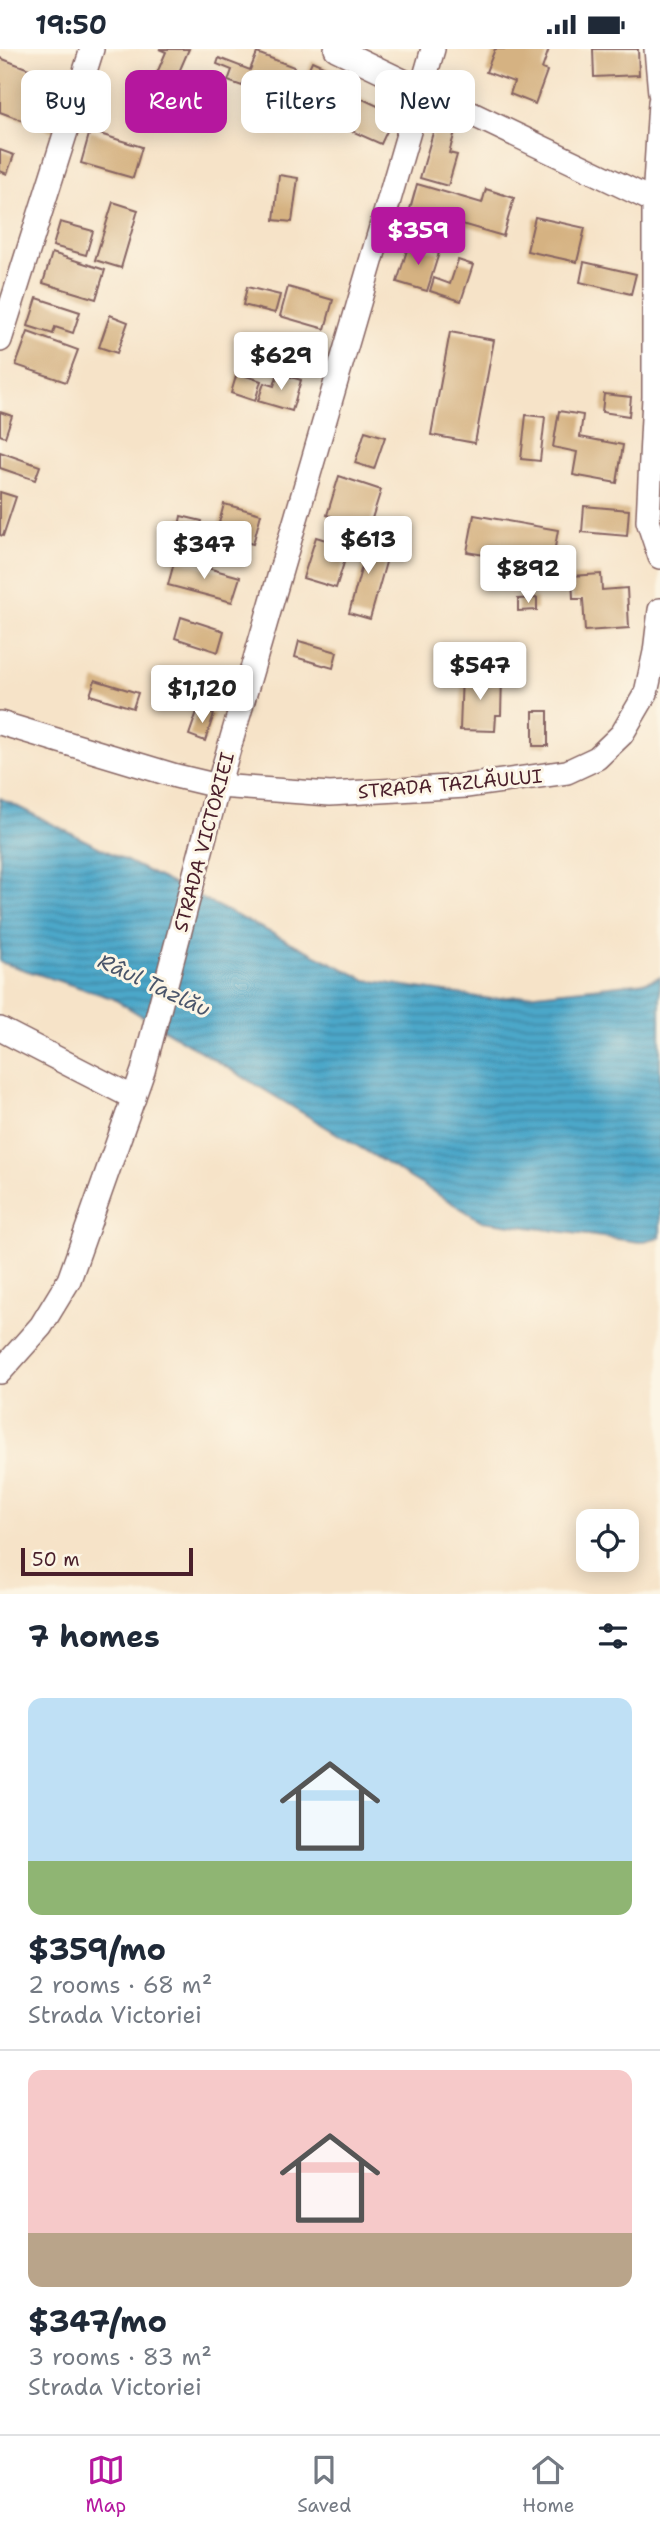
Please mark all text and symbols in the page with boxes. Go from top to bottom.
text: 19:50 [35,7,107,42]
chip: Buy [21,70,111,133]
chip: Rent [125,70,227,133]
chip: Filters [241,70,361,133]
chip: New [375,70,475,133]
pin: $359 [377,207,459,267]
text: $359 [387,215,449,245]
pin: $629 [240,333,322,392]
text: $629 [250,340,312,370]
pin: $613 [327,517,409,576]
pin: $347 [163,521,245,581]
text: $613 [340,524,396,554]
text: $347 [173,529,235,559]
pin: $892 [487,545,569,605]
text: $892 [496,553,560,583]
pin: $547 [439,643,521,702]
text: $547 [449,650,511,680]
pin: $1,120 [145,665,259,725]
text: $1,120 [167,673,237,703]
street label: STRADA VICTORIEI [168,749,240,935]
street label: STRADA TAZLĂULUI [357,763,543,805]
water label: Râul Tazlău [93,947,215,1023]
map controls [576,1509,639,1572]
button: locate [576,1509,639,1572]
scale bar [21,1545,192,1577]
text: 50 m [32,1547,80,1572]
text: 7 homes [28,1616,160,1657]
icon: filters [594,1617,632,1655]
icon: home [267,1743,393,1869]
text: $359/mo [28,1929,166,1970]
text: 2 rooms · 68 m² [28,1970,212,2000]
text: Strada Victoriei [28,2000,202,2030]
icon: home [267,2115,393,2241]
text: $347/mo [28,2301,167,2342]
text: 3 rooms · 83 m² [28,2342,212,2372]
text: Strada Victoriei [28,2372,202,2402]
tab: Map [86,2451,126,2518]
tab: Saved [297,2451,351,2518]
tab: Home [522,2451,574,2518]

